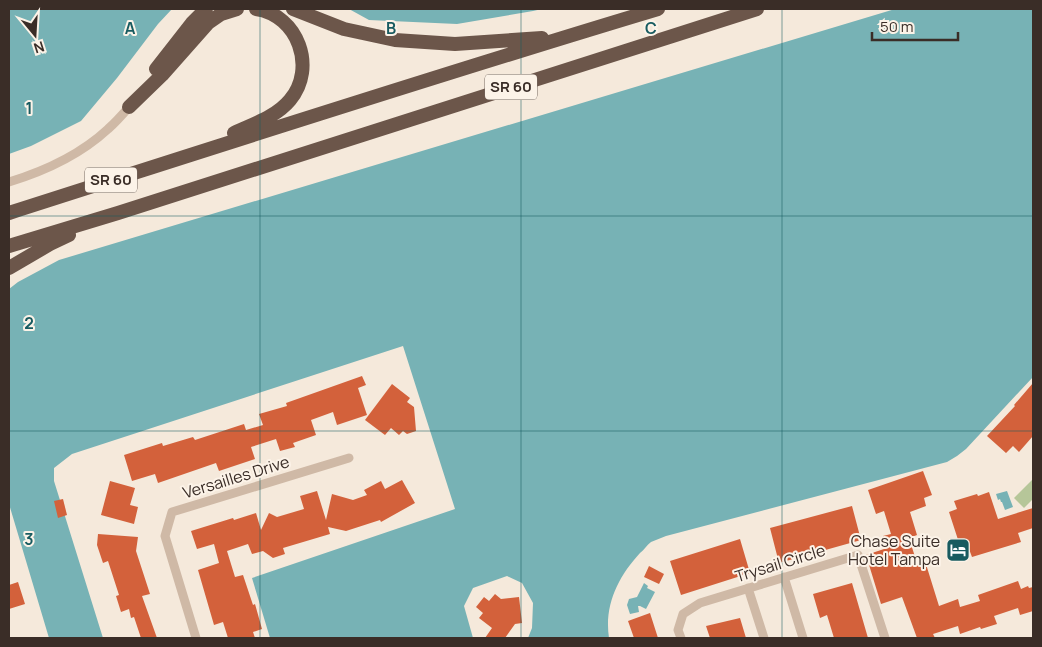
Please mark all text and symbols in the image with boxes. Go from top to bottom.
north arrow [10,10,60,60]
scale bar [872,10,958,42]
text: 50 m [880,16,914,37]
text: A [125,17,136,39]
text: B [386,17,396,39]
text: C [645,17,657,39]
text: N [31,37,47,58]
road number: SR 60 [485,74,537,100]
text: 1 [25,97,33,119]
road number: SR 60 [85,168,137,192]
text: 2 [24,312,34,334]
street label: Versailles Drive [180,450,292,504]
text: 3 [24,528,34,550]
place label: Chase Suite Hotel Tampa [848,530,940,570]
hotel icon: Chase Suite Hotel Tampa [945,537,971,563]
street label: Trysail Circle [732,539,828,587]

